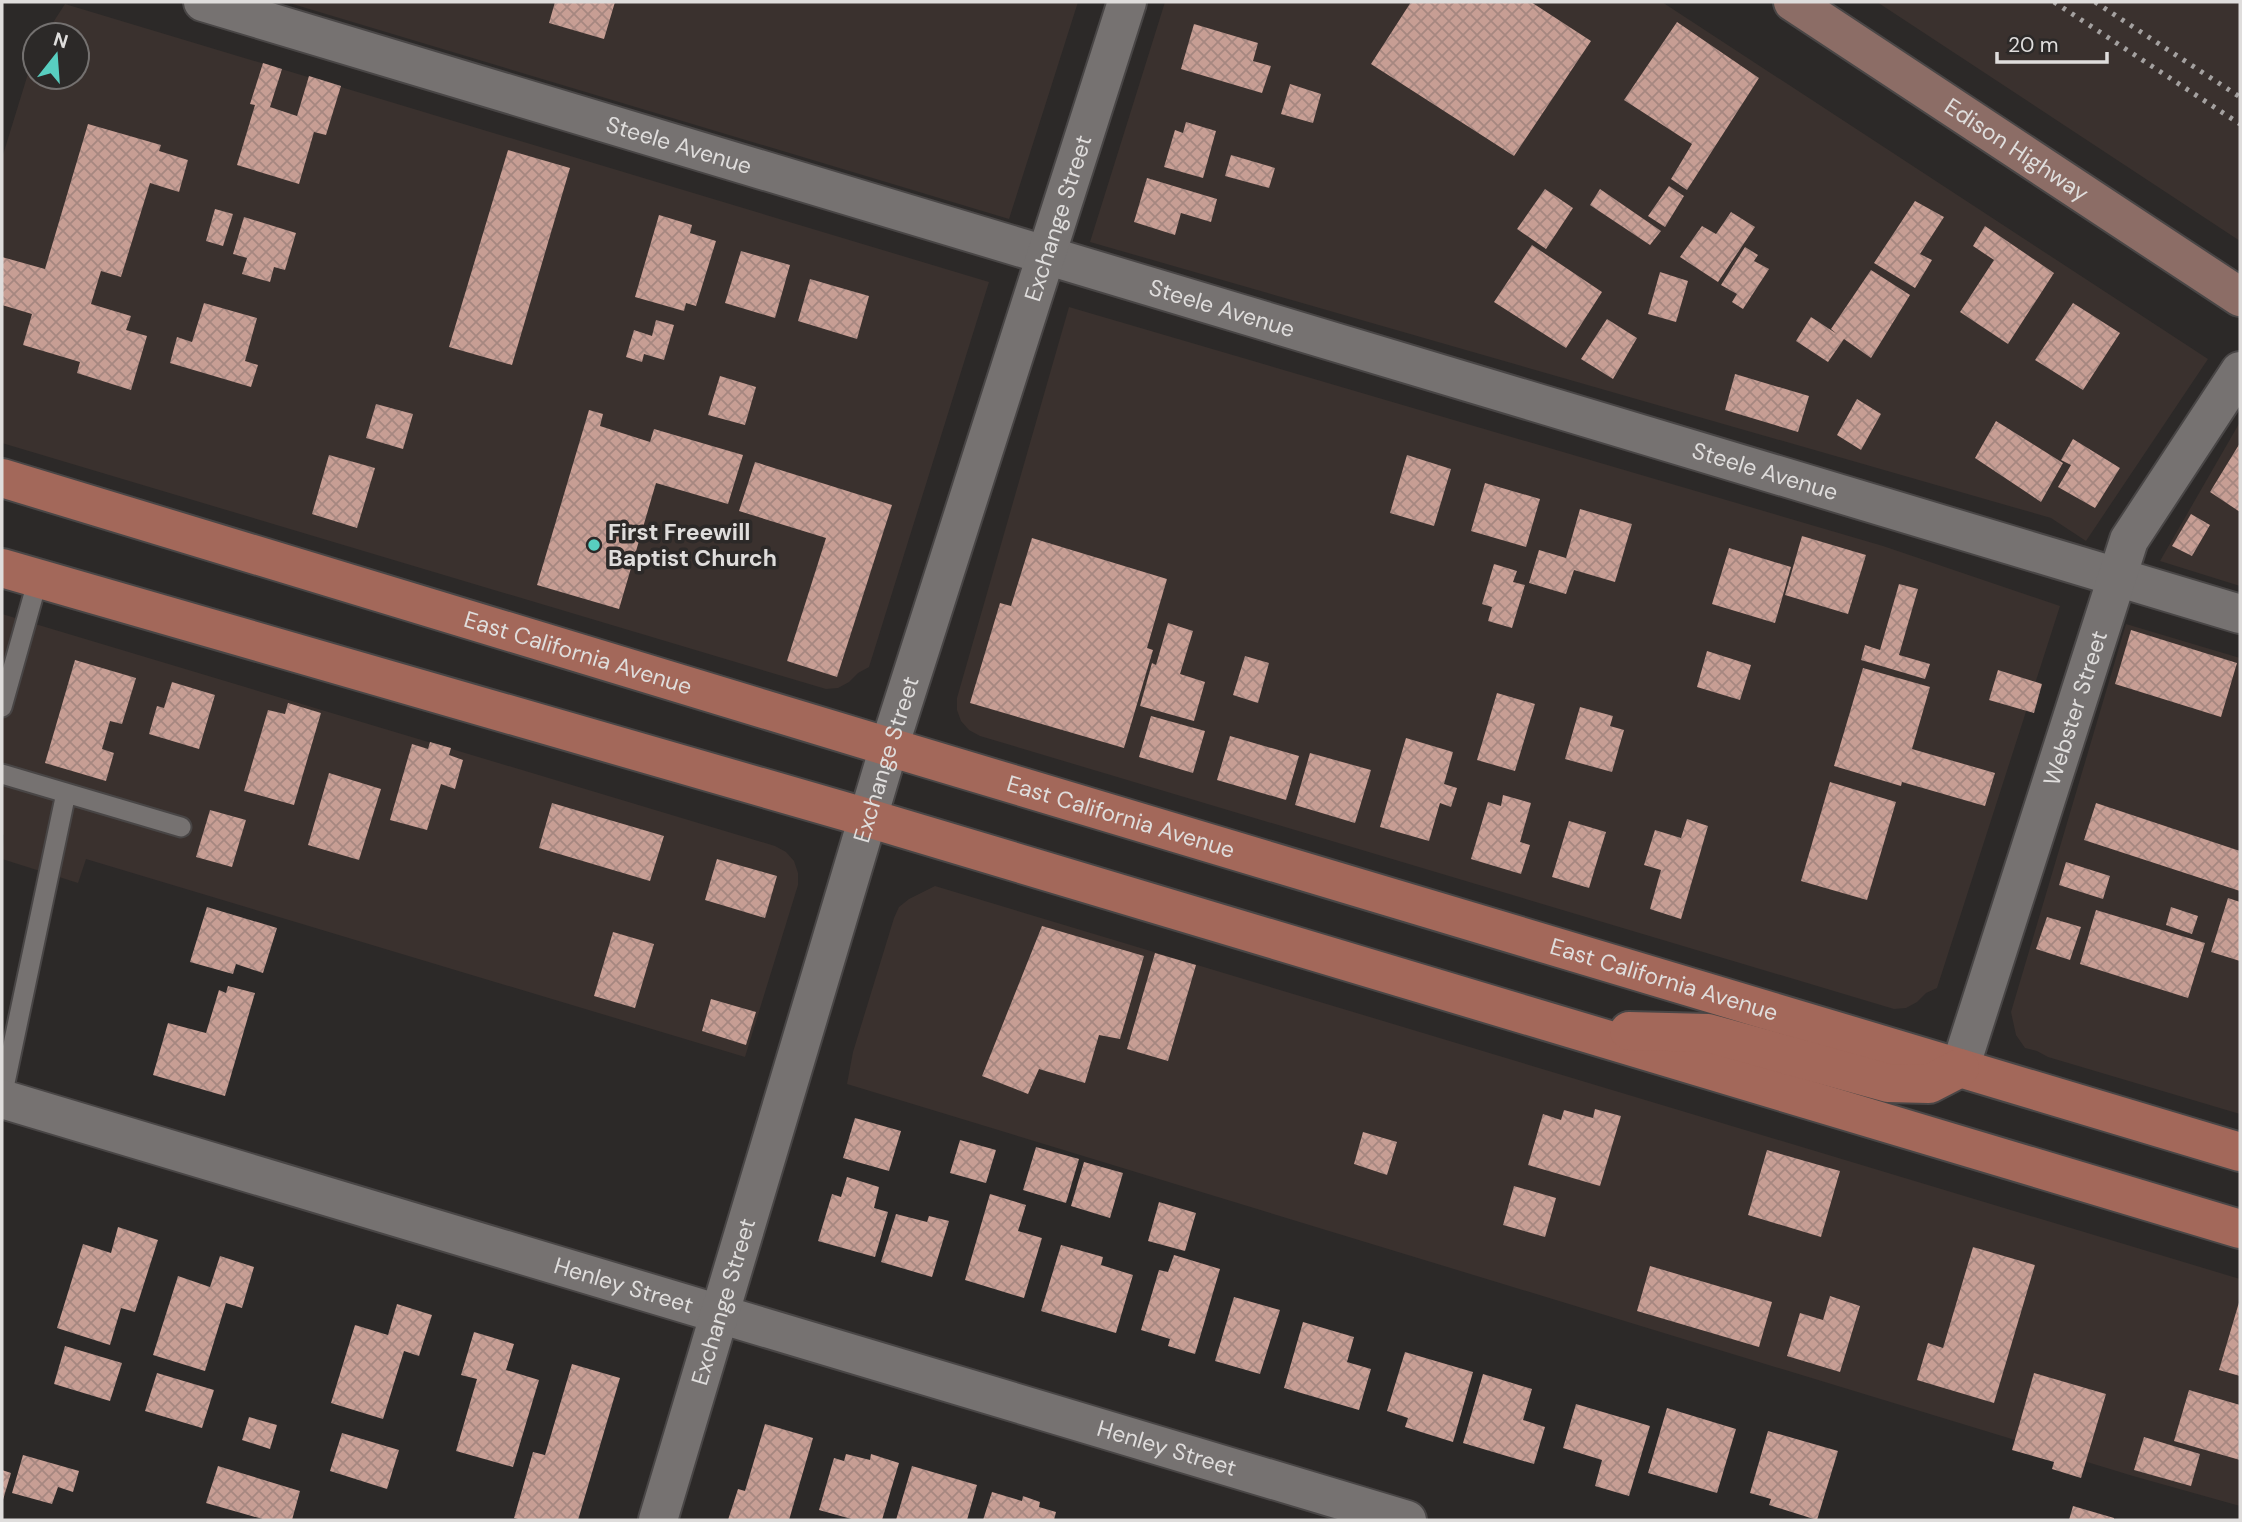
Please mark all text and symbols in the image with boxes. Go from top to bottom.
north arrow [21,21,91,91]
scale bar [1997,21,2107,65]
text: N [51,26,71,54]
text: 20 m [2008,31,2059,59]
street label: Edison Highway [1939,91,2095,208]
street label: Steele Avenue [602,109,755,181]
street label: Exchange Street [1017,131,1099,305]
street label: Steele Avenue [1145,272,1299,344]
street label: Steele Avenue [1689,435,1842,507]
place label: First Freewill Baptist Church [608,517,777,573]
marker: First Freewill Baptist Church [586,537,602,553]
street label: East California Avenue [461,604,696,701]
street label: Webster Street [2036,627,2114,789]
street label: Exchange Street [846,672,926,846]
street label: East California Avenue [1003,768,1238,865]
street label: East California Avenue [1546,931,1782,1028]
street label: Exchange Street [684,1214,762,1389]
street label: Henley Street [550,1250,697,1320]
street label: Henley Street [1094,1413,1240,1483]

